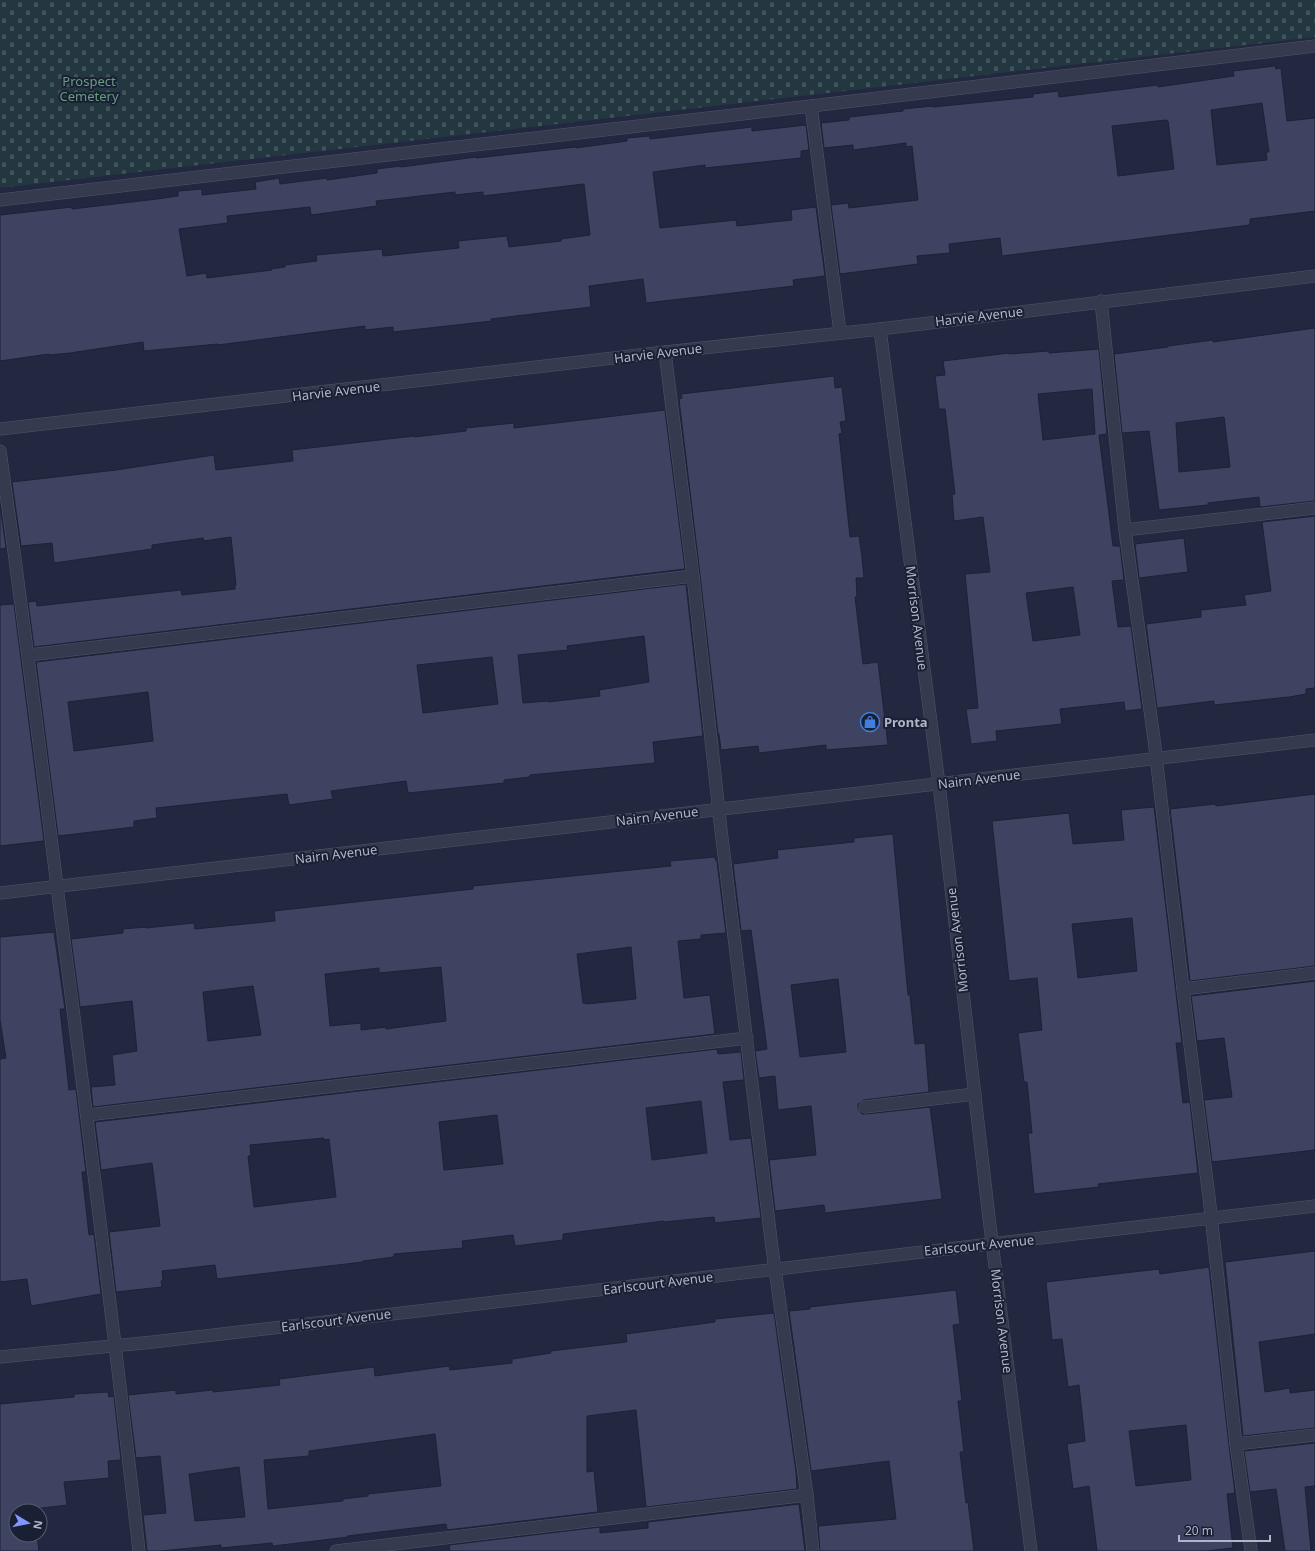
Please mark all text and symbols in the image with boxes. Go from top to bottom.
park label: Prospect Cemetery [59,72,119,105]
street label: Harvie Avenue [934,302,1024,330]
street label: Harvie Avenue [613,339,703,367]
street label: Harvie Avenue [291,377,381,405]
street label: Morrison Avenue [902,565,932,671]
shop icon: Pronta [859,711,881,733]
place label: Pronta [884,713,928,731]
street label: Nairn Avenue [937,765,1021,793]
street label: Nairn Avenue [615,802,699,830]
street label: Nairn Avenue [294,840,378,868]
street label: Morrison Avenue [942,887,972,993]
street label: Earlscourt Avenue [923,1230,1035,1260]
street label: Earlscourt Avenue [602,1267,714,1299]
street label: Morrison Avenue [987,1268,1017,1374]
street label: Earlscourt Avenue [280,1304,392,1336]
north arrow [8,1503,48,1543]
scale bar [1179,1517,1270,1543]
text: N [30,1519,47,1531]
text: 20 m [1185,1522,1213,1539]

